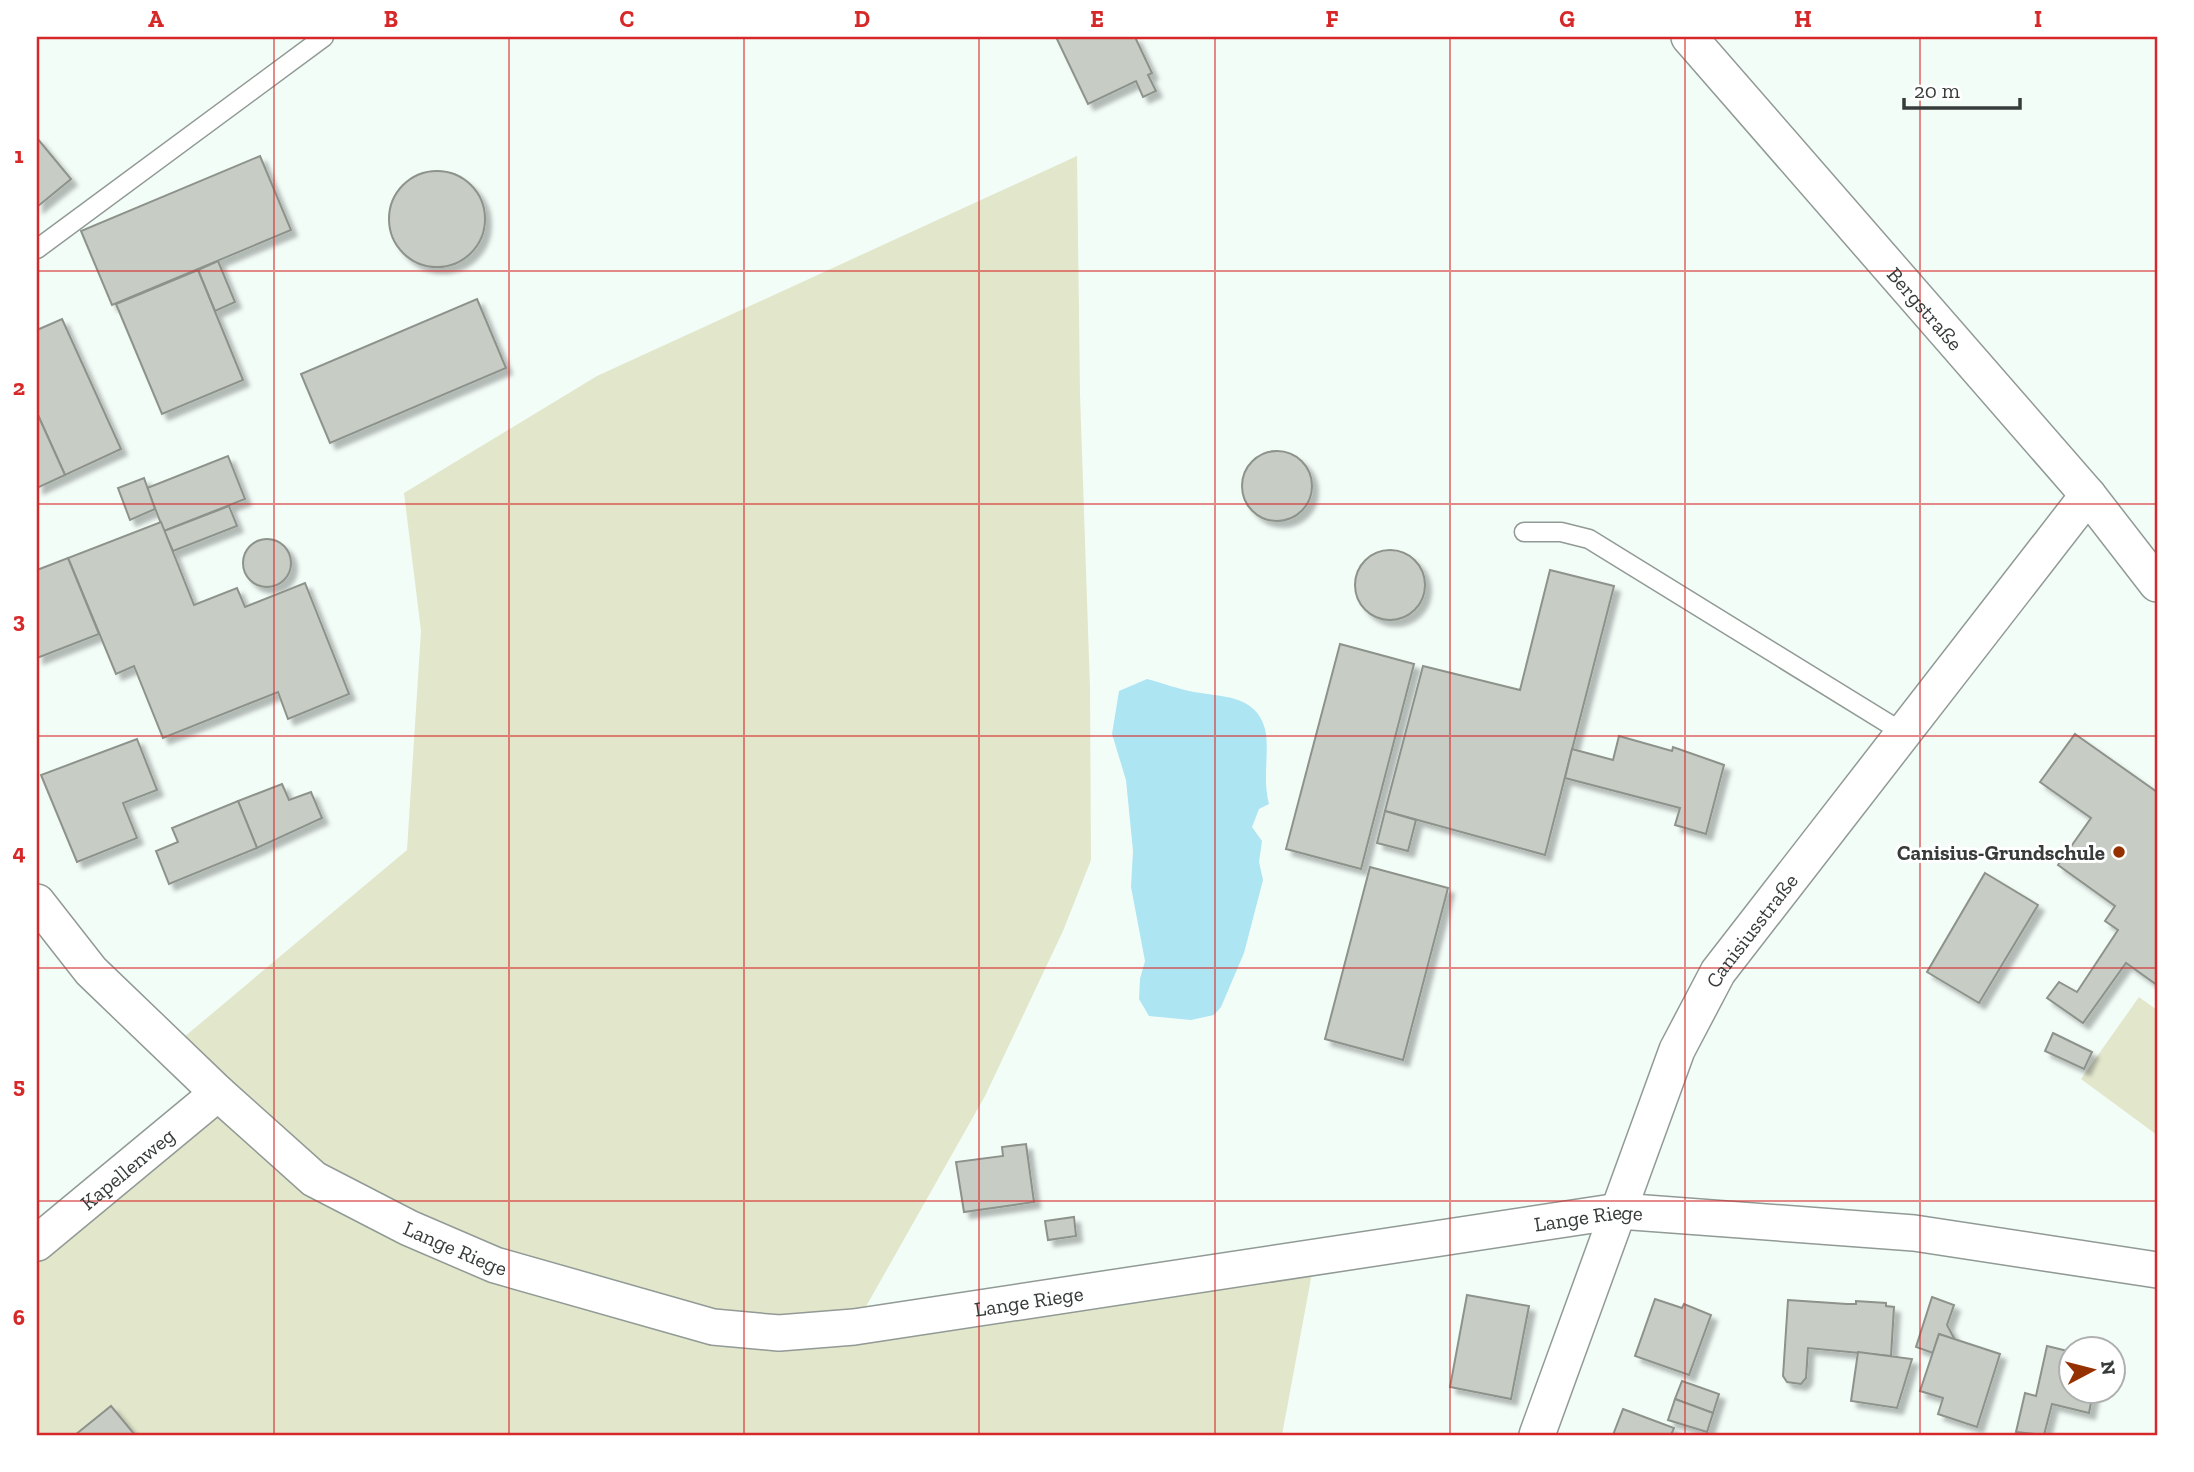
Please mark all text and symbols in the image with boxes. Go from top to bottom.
text: A [148,5,164,33]
text: B [384,5,398,33]
text: C [620,5,634,33]
text: D [854,5,870,33]
text: E [1090,5,1104,33]
text: F [1325,5,1339,33]
text: G [1559,5,1575,33]
text: H [1794,5,1812,33]
text: I [2034,5,2042,33]
scale bar [1904,66,2019,110]
text: 20 m [1914,78,1960,103]
text: 1 [14,141,24,169]
street label: Bergstraße [1882,262,1969,355]
text: 2 [13,373,25,401]
text: 3 [13,606,25,634]
text: 4 [12,838,26,866]
place label: Canisius-Grundschule [1897,840,2105,865]
marker: Canisius-Grundschule [2111,844,2127,860]
street label: Canisiusstraße [1700,868,1803,991]
text: 5 [13,1071,25,1099]
street label: Kapellenweg [75,1122,180,1215]
street label: Lange Riege [1532,1198,1644,1236]
street label: Lange Riege [400,1215,510,1280]
street label: Lange Riege [972,1280,1085,1321]
text: 6 [13,1303,25,1331]
north arrow [2058,1336,2128,1406]
text: N [2096,1359,2121,1377]

